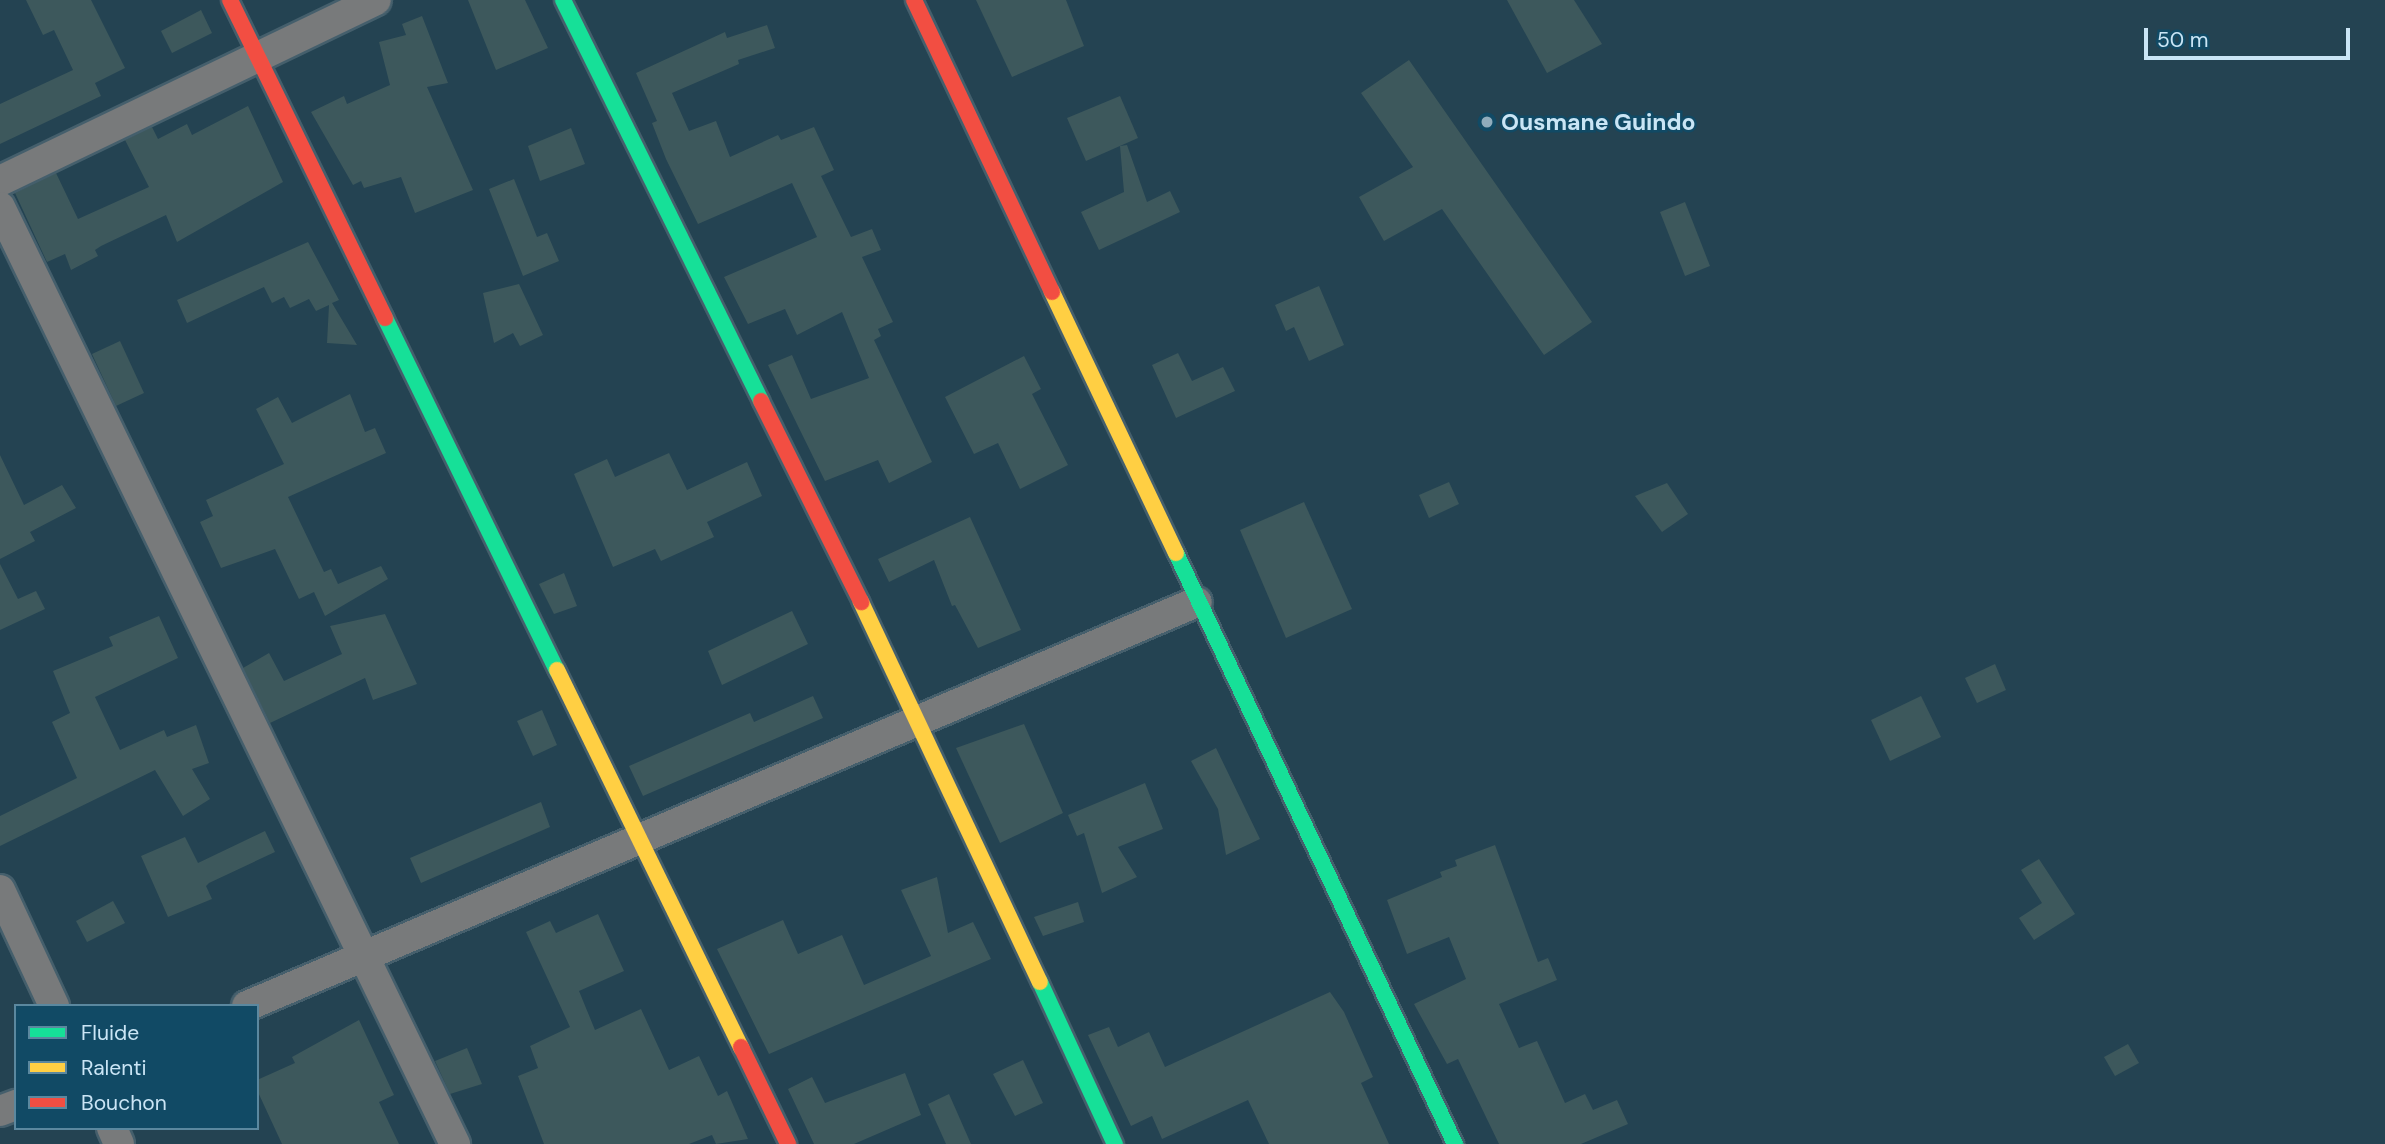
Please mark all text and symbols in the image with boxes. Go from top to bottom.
scale bar [2147,14,2354,58]
text: 50 m [2157,26,2208,54]
place label: Ousmane Guindo [1501,108,1696,136]
marker: Ousmane Guindo [1479,114,1495,130]
legend [14,1004,259,1130]
text: Fluide [81,1019,139,1047]
text: Ralenti [81,1054,147,1082]
text: Bouchon [81,1089,167,1117]

